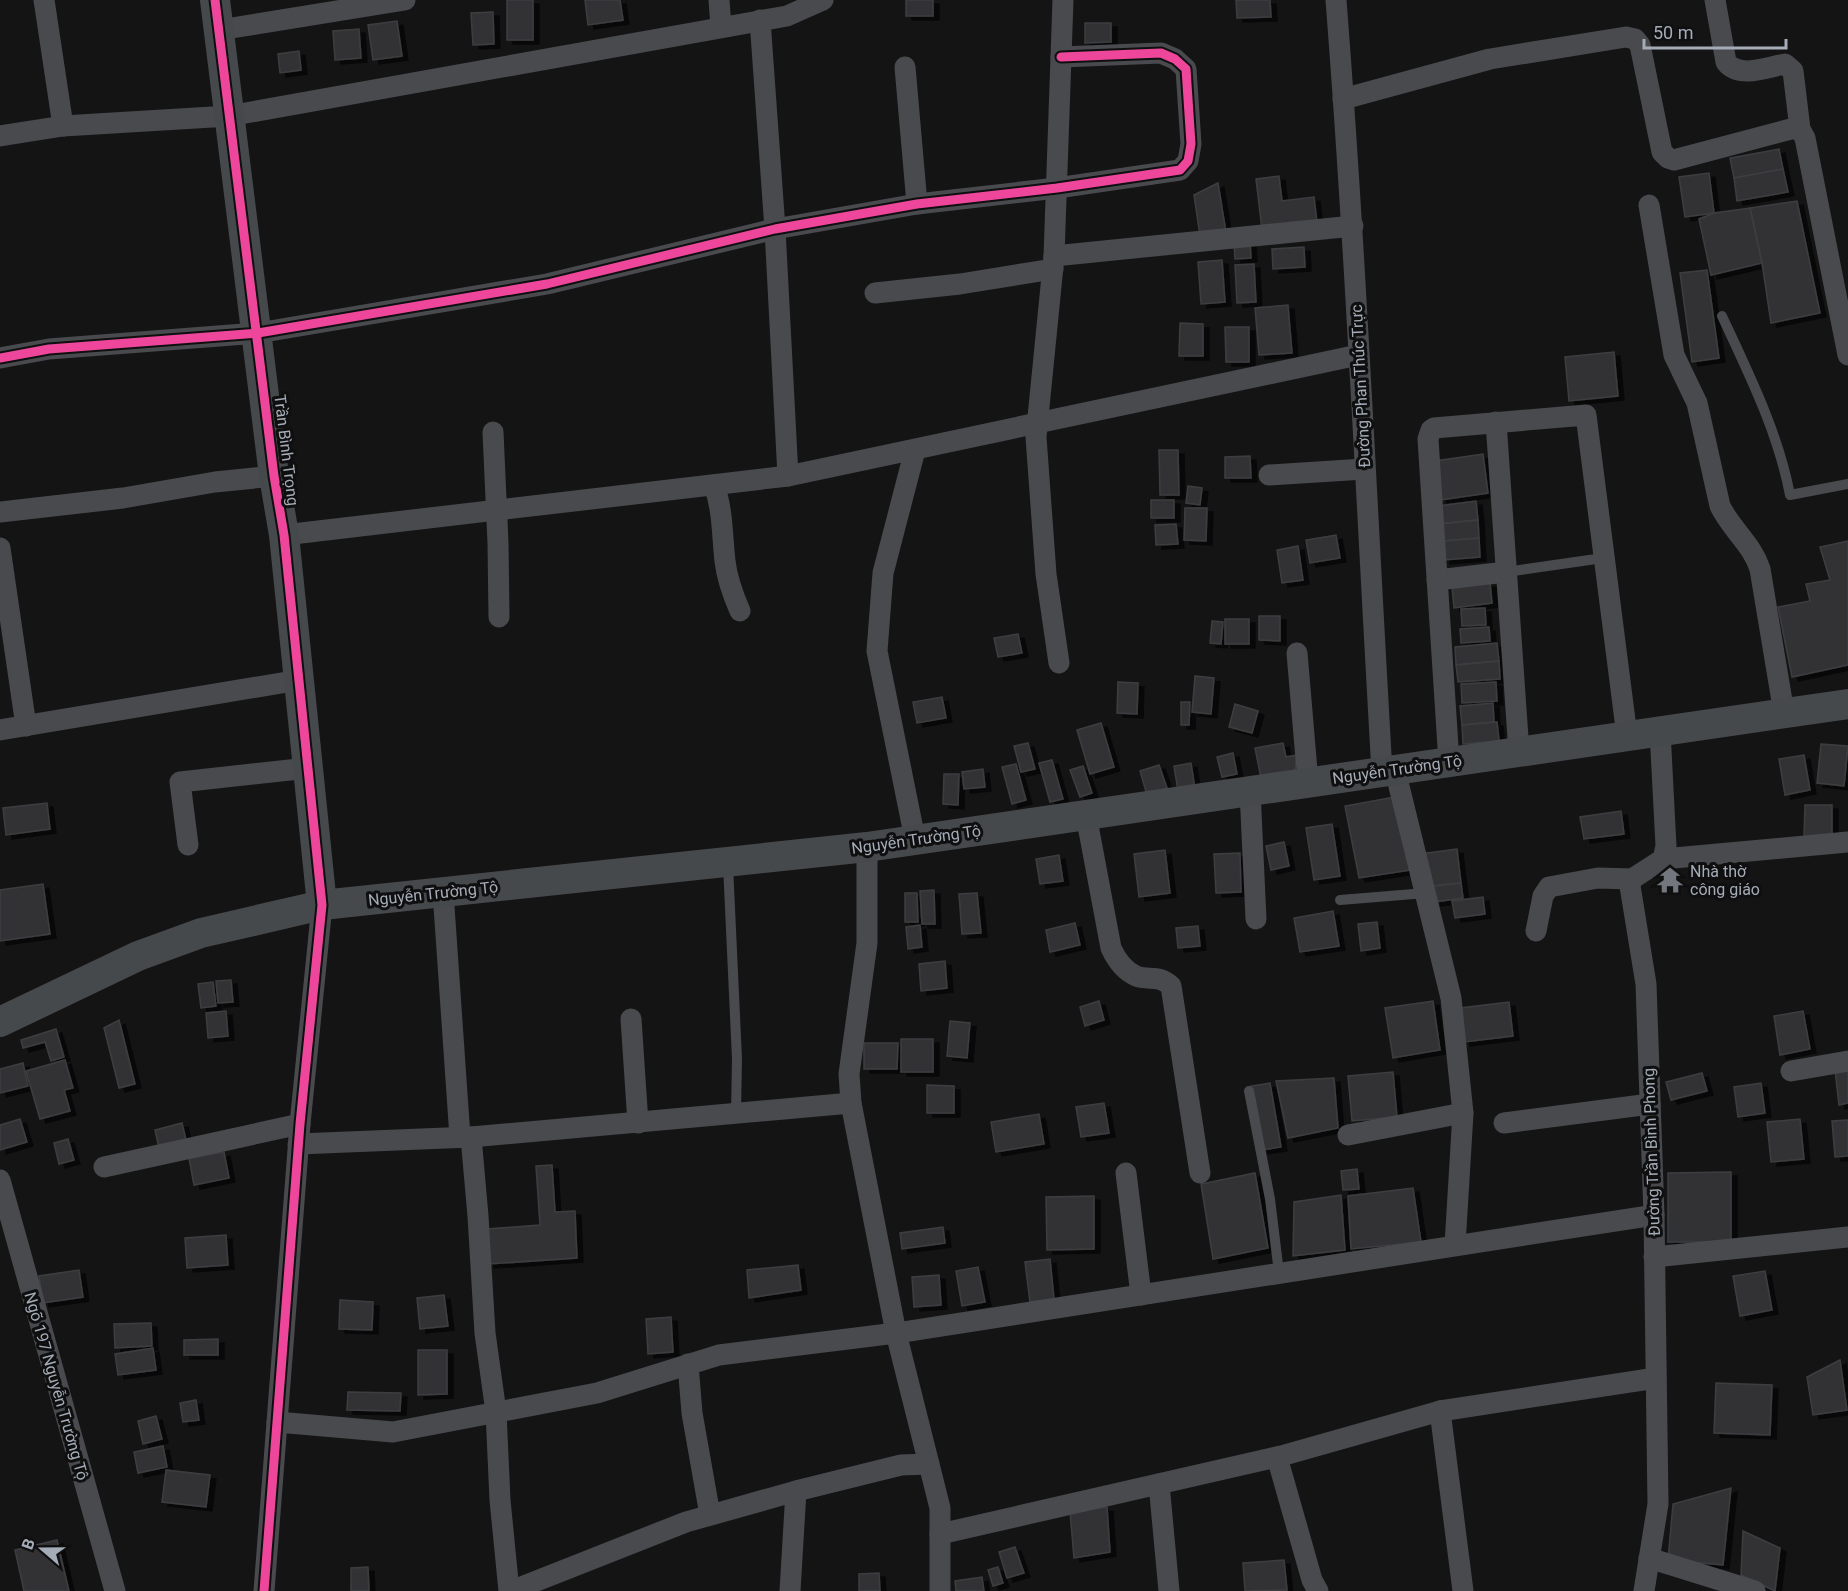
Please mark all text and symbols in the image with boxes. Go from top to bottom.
scale bar [1644,12,1786,50]
text: 50 m [1653,22,1693,43]
street label: Đường Phan Thúc Trực [1347,304,1374,468]
street label: Trần Bình Trọng [270,393,303,507]
street label: Nguyễn Trường Tộ [1331,751,1463,788]
street label: Nguyễn Trường Tộ [850,821,982,858]
place label: Nhà thờ công giáo [1690,862,1760,899]
temple icon: Nhà thờ công giáo [1655,865,1685,895]
street label: Nguyễn Trường Tộ [367,877,499,910]
street label: Đường Trần Bình Phong [1639,1068,1664,1236]
street label: Ngõ 197 Nguyễn Trường Tộ [21,1290,93,1482]
north arrow [12,1519,72,1579]
text: B [18,1536,39,1552]

